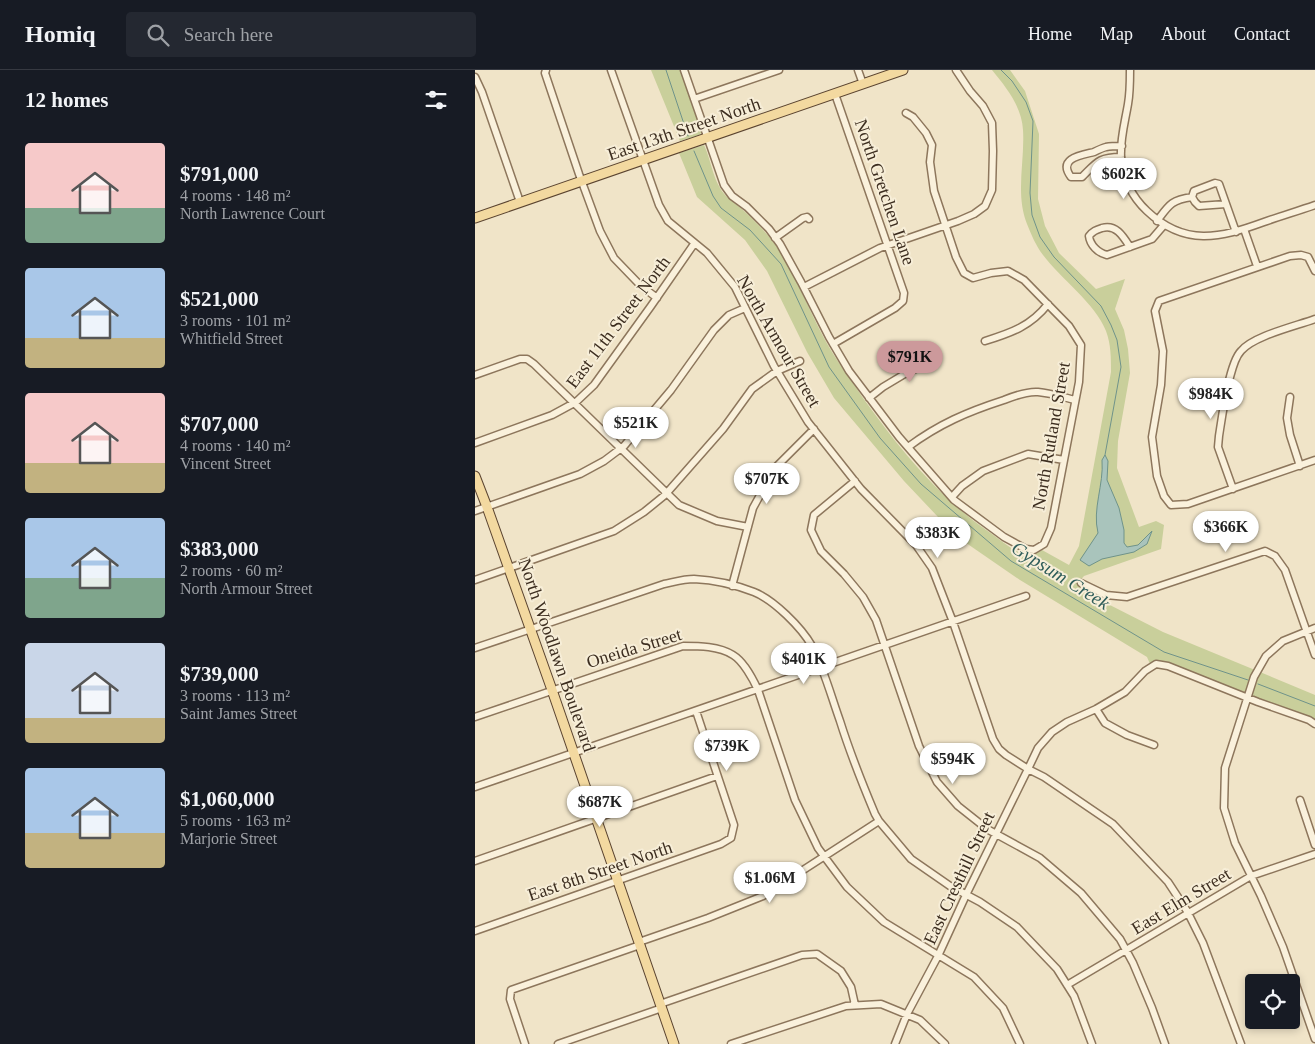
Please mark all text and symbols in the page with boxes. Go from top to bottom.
search box [126,12,476,57]
text: Homiq [25,21,96,47]
icon: search [144,21,172,49]
text: Search here [184,24,273,45]
text: Home [1028,24,1072,44]
text: Map [1100,24,1133,44]
text: About [1161,24,1206,44]
text: Contact [1234,24,1290,44]
icon: filters [422,86,450,114]
text: 12 homes [25,88,108,112]
street label: East 13th Street North [605,93,763,165]
street label: North Gretchen Lane [851,116,919,268]
pin: $602K [1089,158,1159,200]
text: $791,000 [180,162,259,186]
icon: home [65,163,125,223]
text: $602K [1102,165,1146,182]
text: 4 rooms · 148 m² [180,187,291,204]
text: North Lawrence Court [180,205,325,222]
street label: East 11th Street North [562,252,674,392]
street label: North Armour Street [733,271,825,411]
text: $521,000 [180,287,259,311]
icon: home [65,288,125,348]
text: 3 rooms · 101 m² [180,312,291,329]
text: Whitfield Street [180,330,283,347]
pin: $791K [875,340,945,383]
text: $791K [888,348,932,365]
street label: North Rutland Street [1028,360,1074,512]
pin: $984K [1176,378,1246,420]
text: $984K [1189,385,1233,402]
pin: $521K [601,406,671,449]
text: $707,000 [180,412,259,436]
icon: home [65,413,125,473]
text: $521K [614,414,658,431]
text: 4 rooms · 140 m² [180,437,291,454]
text: Vincent Street [180,455,271,472]
pin: $707K [732,462,802,505]
text: $707K [745,470,789,487]
pin: $366K [1191,510,1261,553]
pin: $383K [903,516,973,559]
text: $366K [1204,518,1248,535]
text: $383K [916,524,960,541]
text: $383,000 [180,537,259,561]
water label: Gypsum Creek [1008,537,1114,614]
icon: home [65,538,125,598]
street label: North Woodlawn Boulevard [514,556,600,754]
text: 2 rooms · 60 m² [180,562,283,579]
text: North Armour Street [180,580,312,597]
street label: Oneida Street [584,624,684,672]
pin: $401K [769,642,839,685]
text: $401K [782,650,826,667]
text: $739,000 [180,662,259,686]
icon: home [65,663,125,723]
text: 3 rooms · 113 m² [180,687,290,704]
text: Saint James Street [180,705,297,722]
pin: $739K [692,730,762,772]
text: $739K [705,737,749,754]
pin: $594K [918,742,988,785]
text: $594K [931,750,975,767]
pin: $687K [565,786,635,828]
text: $1,060,000 [180,787,275,811]
icon: home [65,788,125,848]
text: $687K [578,793,622,810]
street label: East Cresthill Street [920,809,998,947]
text: 5 rooms · 163 m² [180,812,291,829]
text: Marjorie Street [180,830,277,847]
street label: East 8th Street North [525,837,675,905]
pin: $1.06M [729,862,811,904]
street label: East Elm Street [1128,864,1234,938]
text: $1.06M [744,869,796,886]
map controls [1245,974,1300,1029]
button: locate [1245,974,1300,1029]

